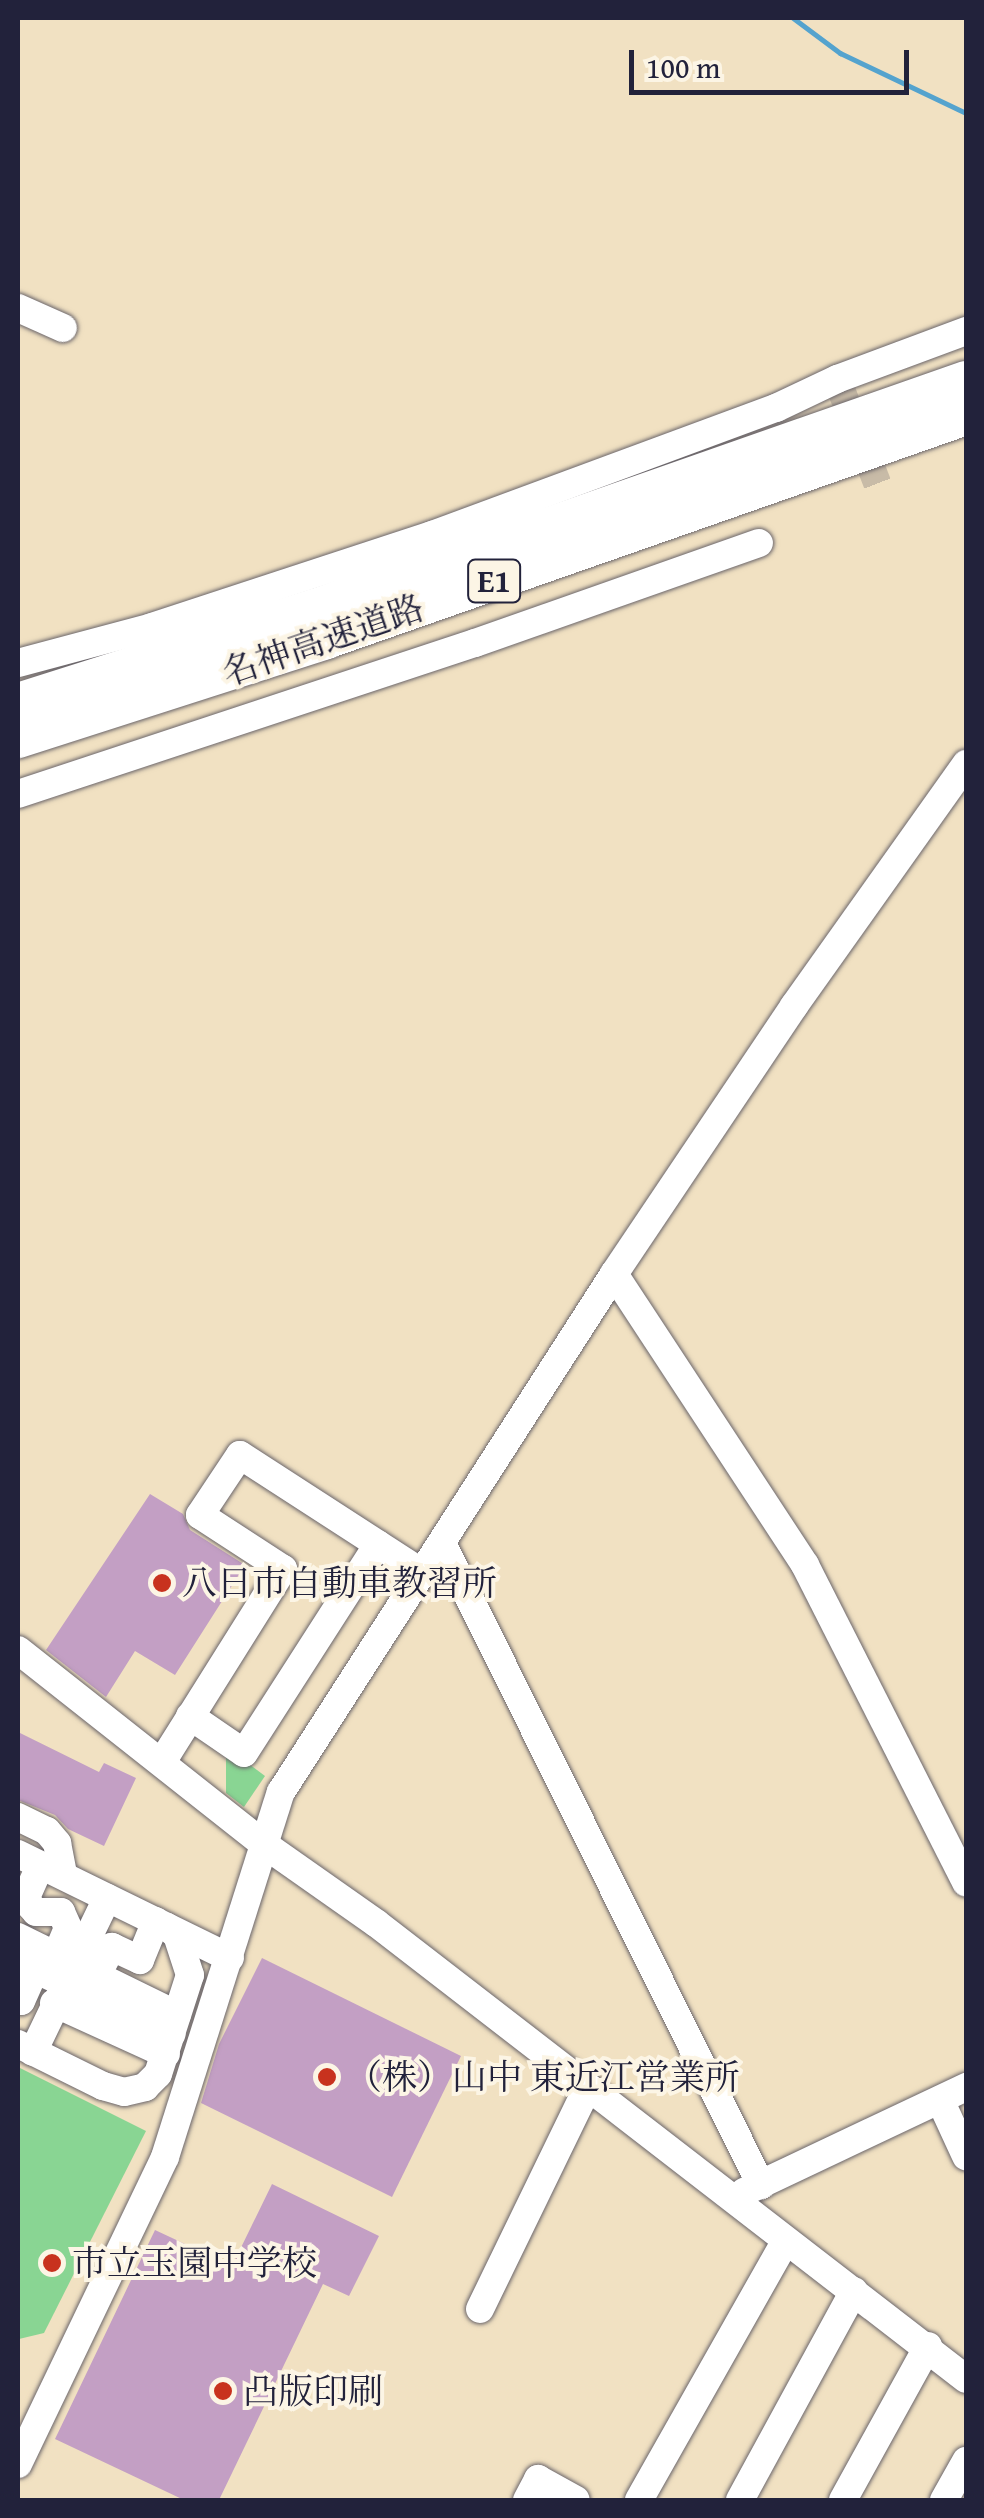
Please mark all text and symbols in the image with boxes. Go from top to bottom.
scale bar [634,30,914,92]
text: 100 m [646,45,720,89]
road number: E1 [466,554,522,608]
street label: 名神高速道路 [217,586,429,694]
place label: 八日市自動車教習所 [182,1562,497,1604]
marker: 八日市自動車教習所 [151,1572,173,1594]
place label: （株）山中 東近江営業所 [347,2056,740,2098]
marker: （株）山中 東近江営業所 [316,2066,338,2088]
place label: 市立玉園中学校 [72,2242,317,2284]
marker: 市立玉園中学校 [41,2252,63,2274]
place label: 凸版印刷 [243,2370,383,2412]
marker: 凸版印刷 [212,2380,234,2402]

